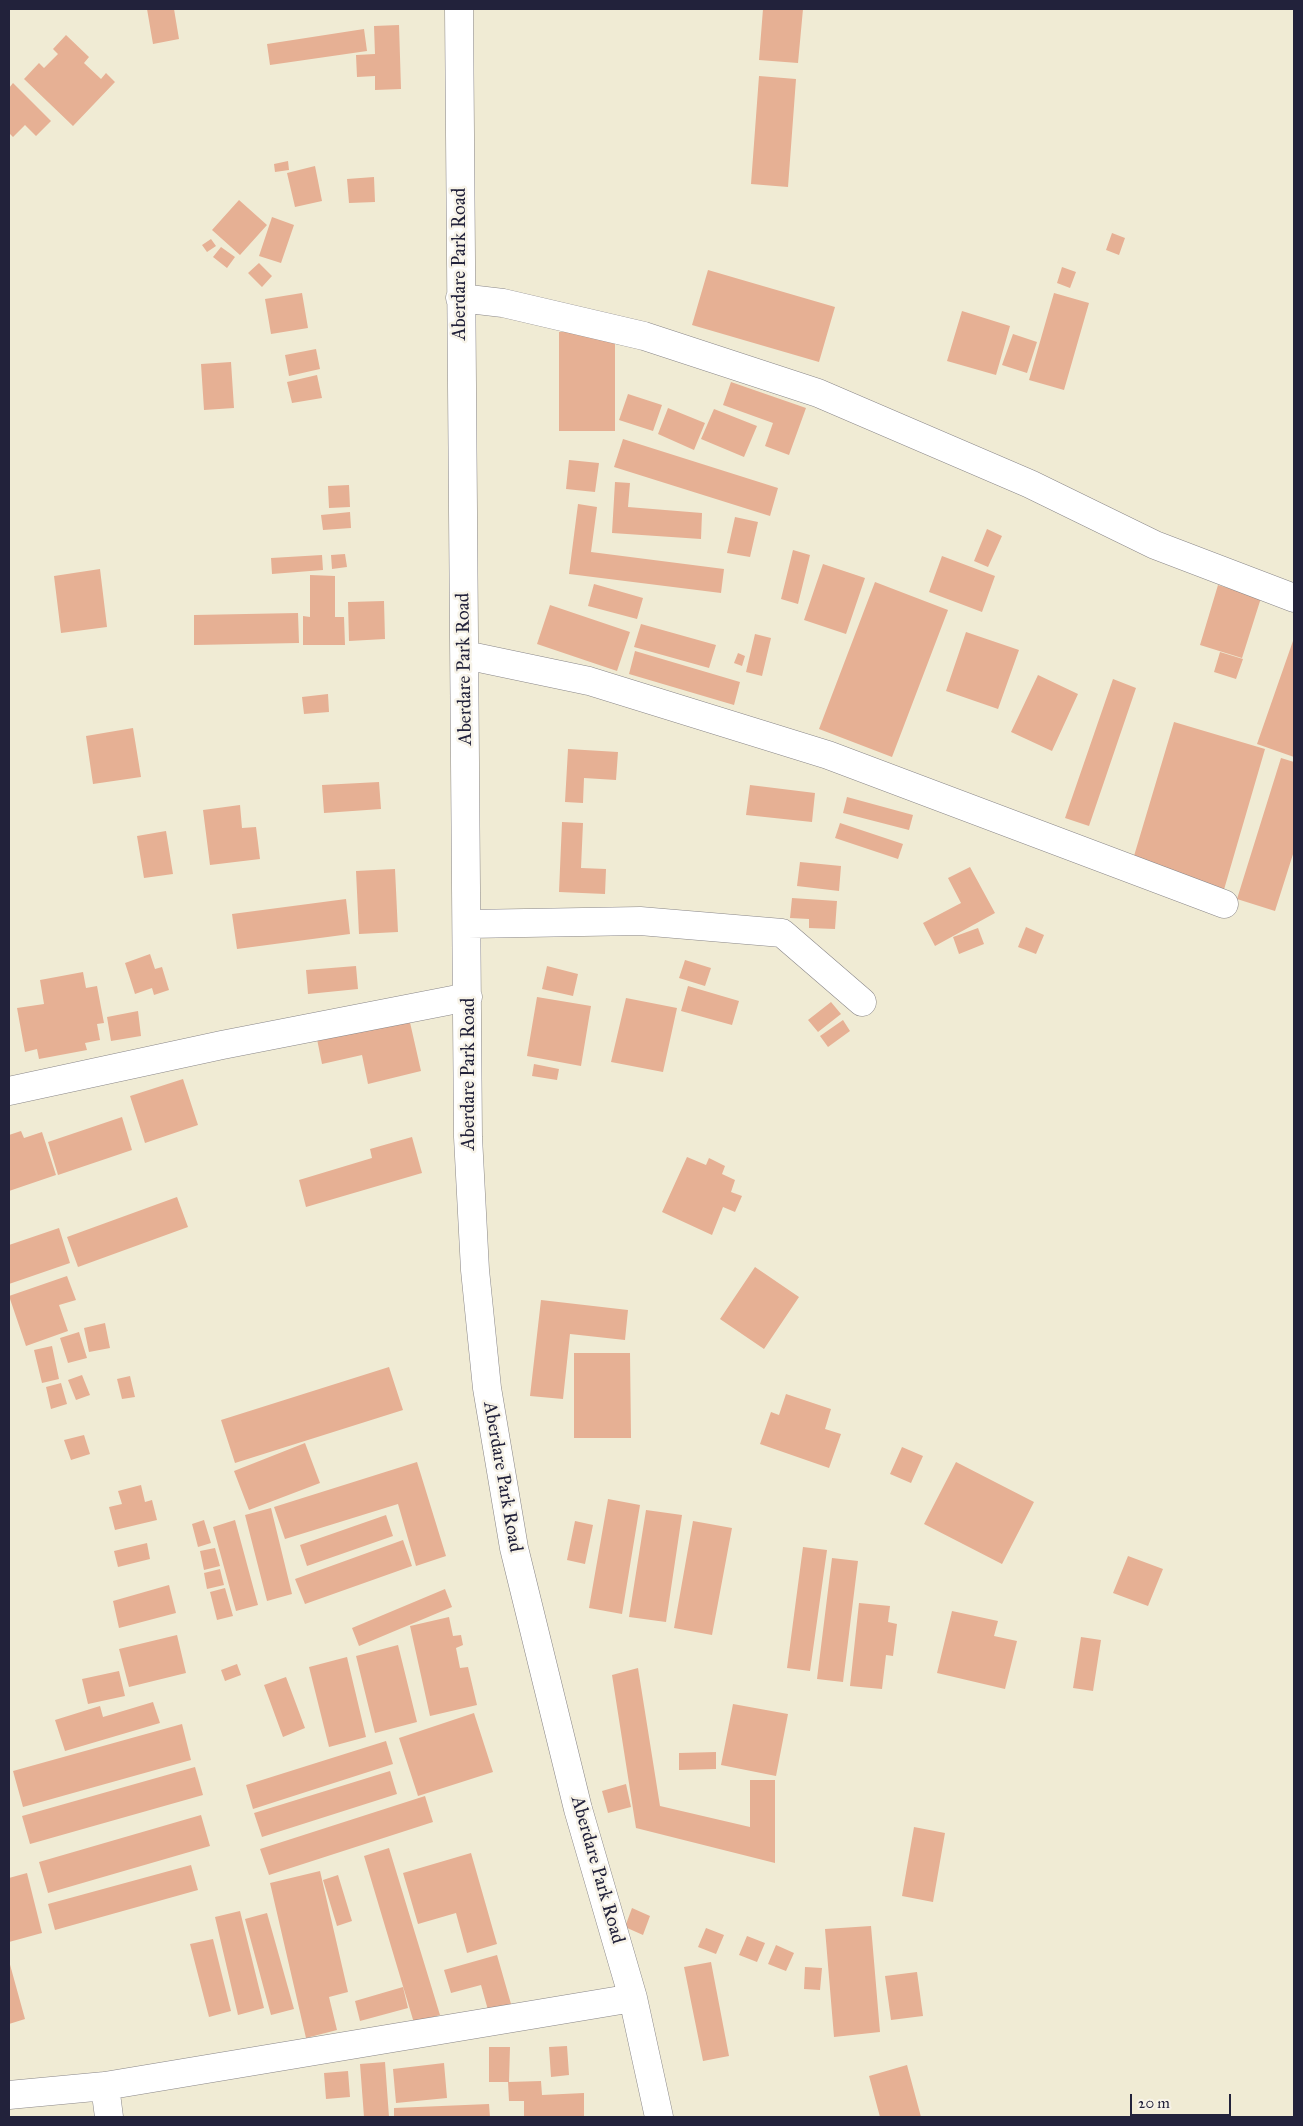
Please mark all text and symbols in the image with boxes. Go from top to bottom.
street label: Aberdare Park Road [449,188,471,340]
street label: Aberdare Park Road [452,593,478,745]
street label: Aberdare Park Road [458,998,480,1150]
street label: Aberdare Park Road [478,1400,526,1554]
street label: Aberdare Park Road [565,1794,629,1946]
scale bar [1133,2084,1234,2116]
text: 20 m [1138,2094,1170,2112]

